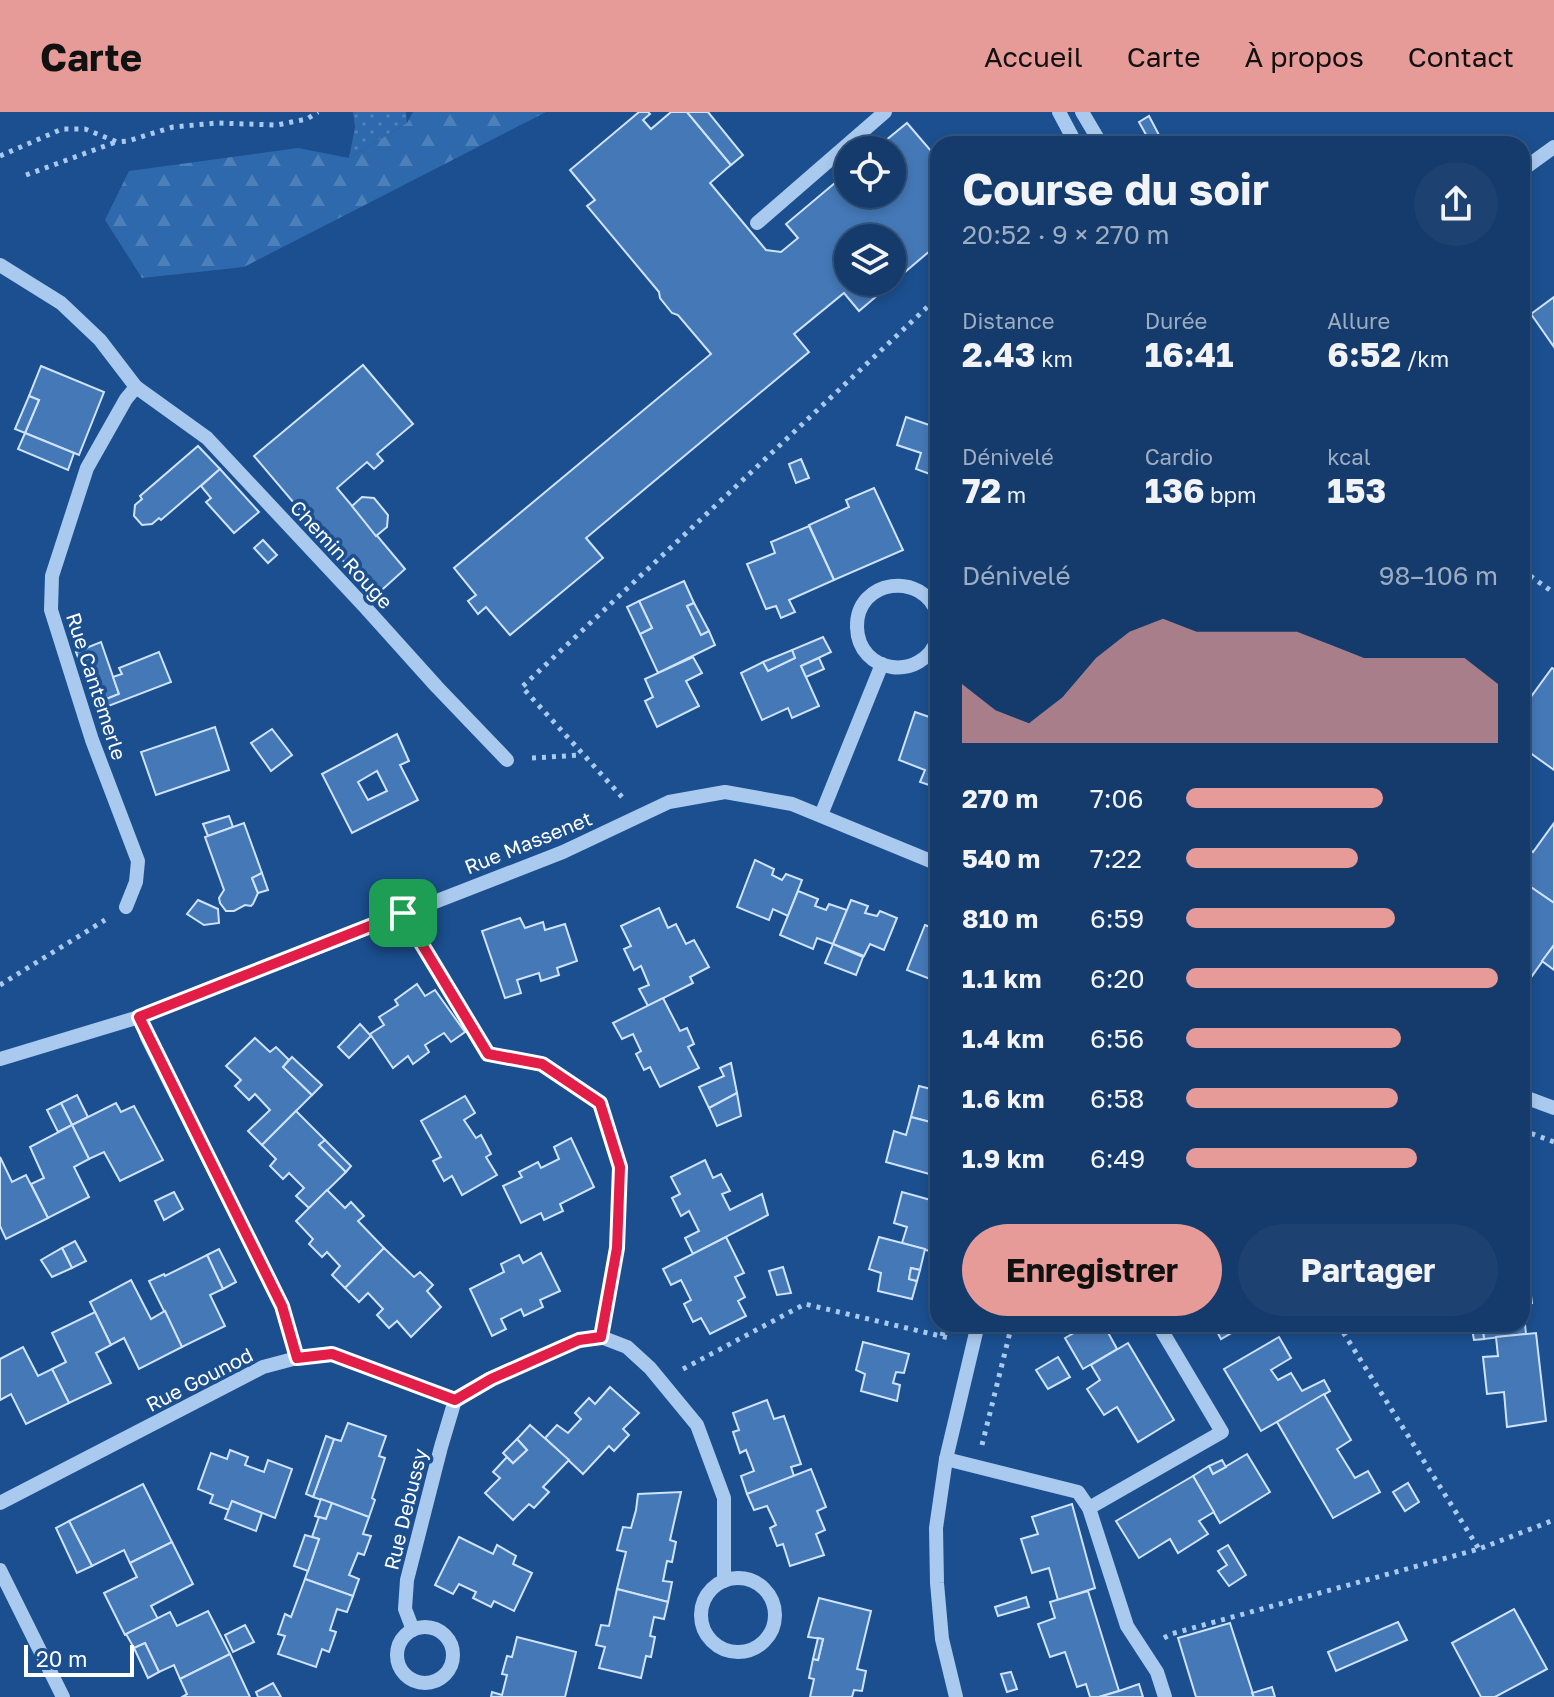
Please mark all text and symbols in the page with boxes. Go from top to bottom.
text: Carte [40,34,142,79]
text: Accueil [984,40,1083,73]
text: Carte [1127,40,1200,73]
text: À propos [1244,40,1364,73]
text: Contact [1408,40,1514,73]
map controls [834,136,906,296]
button: locate [834,136,906,208]
text: Course du soir [962,162,1269,215]
button: share [1414,162,1498,246]
text: 20:52 · 9 × 270 m [962,219,1169,250]
button: layers [834,224,906,296]
text: Distance [962,307,1054,334]
text: Durée [1145,307,1207,334]
text: Allure [1327,307,1390,334]
text: 2.43 [962,334,1036,374]
text: 16:41 [1145,334,1233,374]
text: 6:52 [1327,334,1401,374]
text: km [1036,345,1073,372]
text: /km [1401,345,1449,372]
text: Dénivelé [962,443,1054,470]
text: Cardio [1145,443,1213,470]
text: kcal [1327,443,1371,470]
text: 72 [962,470,1001,510]
text: 136 [1145,470,1205,510]
text: 153 [1327,470,1386,510]
text: m [1001,481,1026,508]
text: bpm [1205,481,1257,508]
street label: Chemin Rouge [286,495,398,613]
text: Dénivelé [962,560,1071,591]
text: 98–106 m [1379,560,1498,591]
street label: Rue Cantemerle [62,609,132,763]
text: 270 m [962,783,1038,814]
text: 7:06 [1090,783,1143,814]
street label: Rue Massenet [461,806,595,878]
text: 540 m [962,843,1040,874]
text: 7:22 [1090,843,1142,874]
pin [369,879,437,947]
icon: arrive [381,891,425,935]
text: 810 m [962,903,1038,934]
text: 6:59 [1090,903,1144,934]
text: 1.1 km [962,963,1041,994]
text: 6:20 [1090,963,1145,994]
text: 1.4 km [962,1023,1044,1054]
text: 6:56 [1090,1023,1144,1054]
text: 1.6 km [962,1083,1045,1114]
text: 6:58 [1090,1083,1144,1114]
text: 1.9 km [962,1143,1045,1174]
text: 6:49 [1090,1143,1145,1174]
button: Enregistrer [962,1224,1222,1316]
button: Partager [1238,1224,1498,1316]
street label: Rue Gounod [142,1342,256,1416]
street label: Rue Debussy [378,1446,432,1572]
scale bar [24,1641,134,1677]
text: 20 m [36,1645,87,1672]

